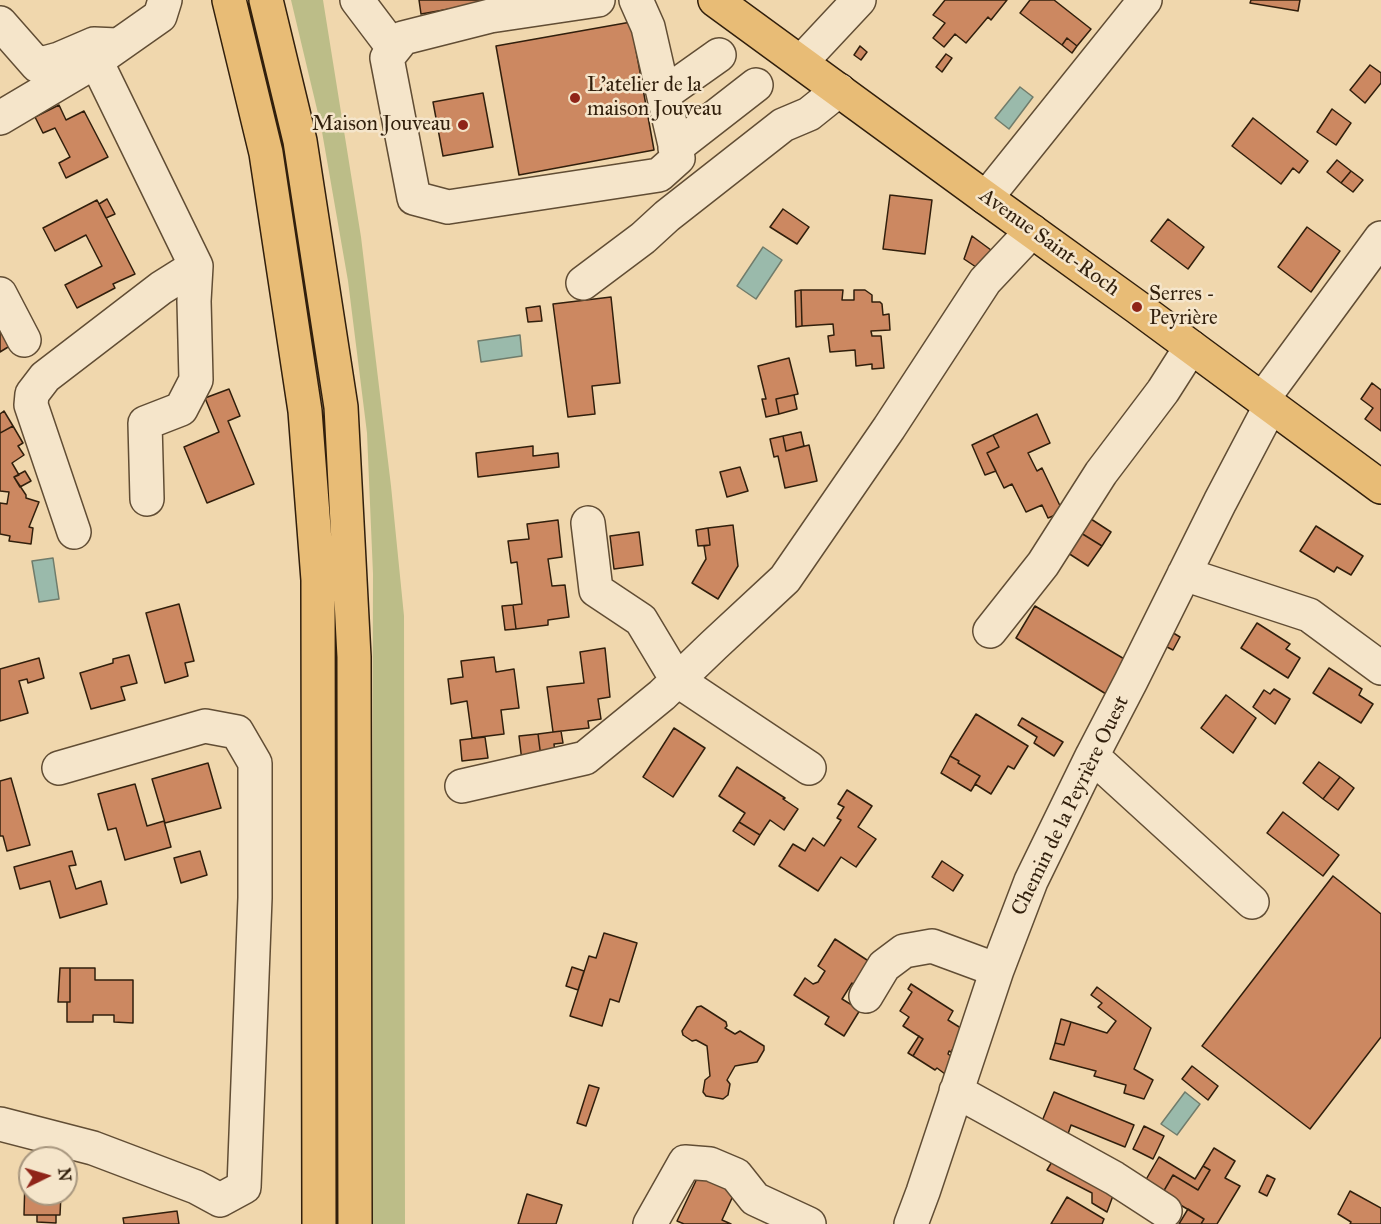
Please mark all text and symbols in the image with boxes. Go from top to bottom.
place label: L'atelier de la maison Jouveau [587,73,722,123]
marker: L'atelier de la maison Jouveau [568,91,582,105]
place label: Maison Jouveau [312,112,451,138]
marker: Maison Jouveau [456,118,470,132]
street label: Avenue Saint-Roch [974,184,1124,302]
place label: Serres - Peyrière [1149,282,1218,332]
marker: Serres - Peyrière [1130,300,1144,314]
street label: Chemin de la Peyrière Ouest [1007,692,1135,920]
north arrow [18,1146,78,1206]
text: N [54,1167,74,1182]

